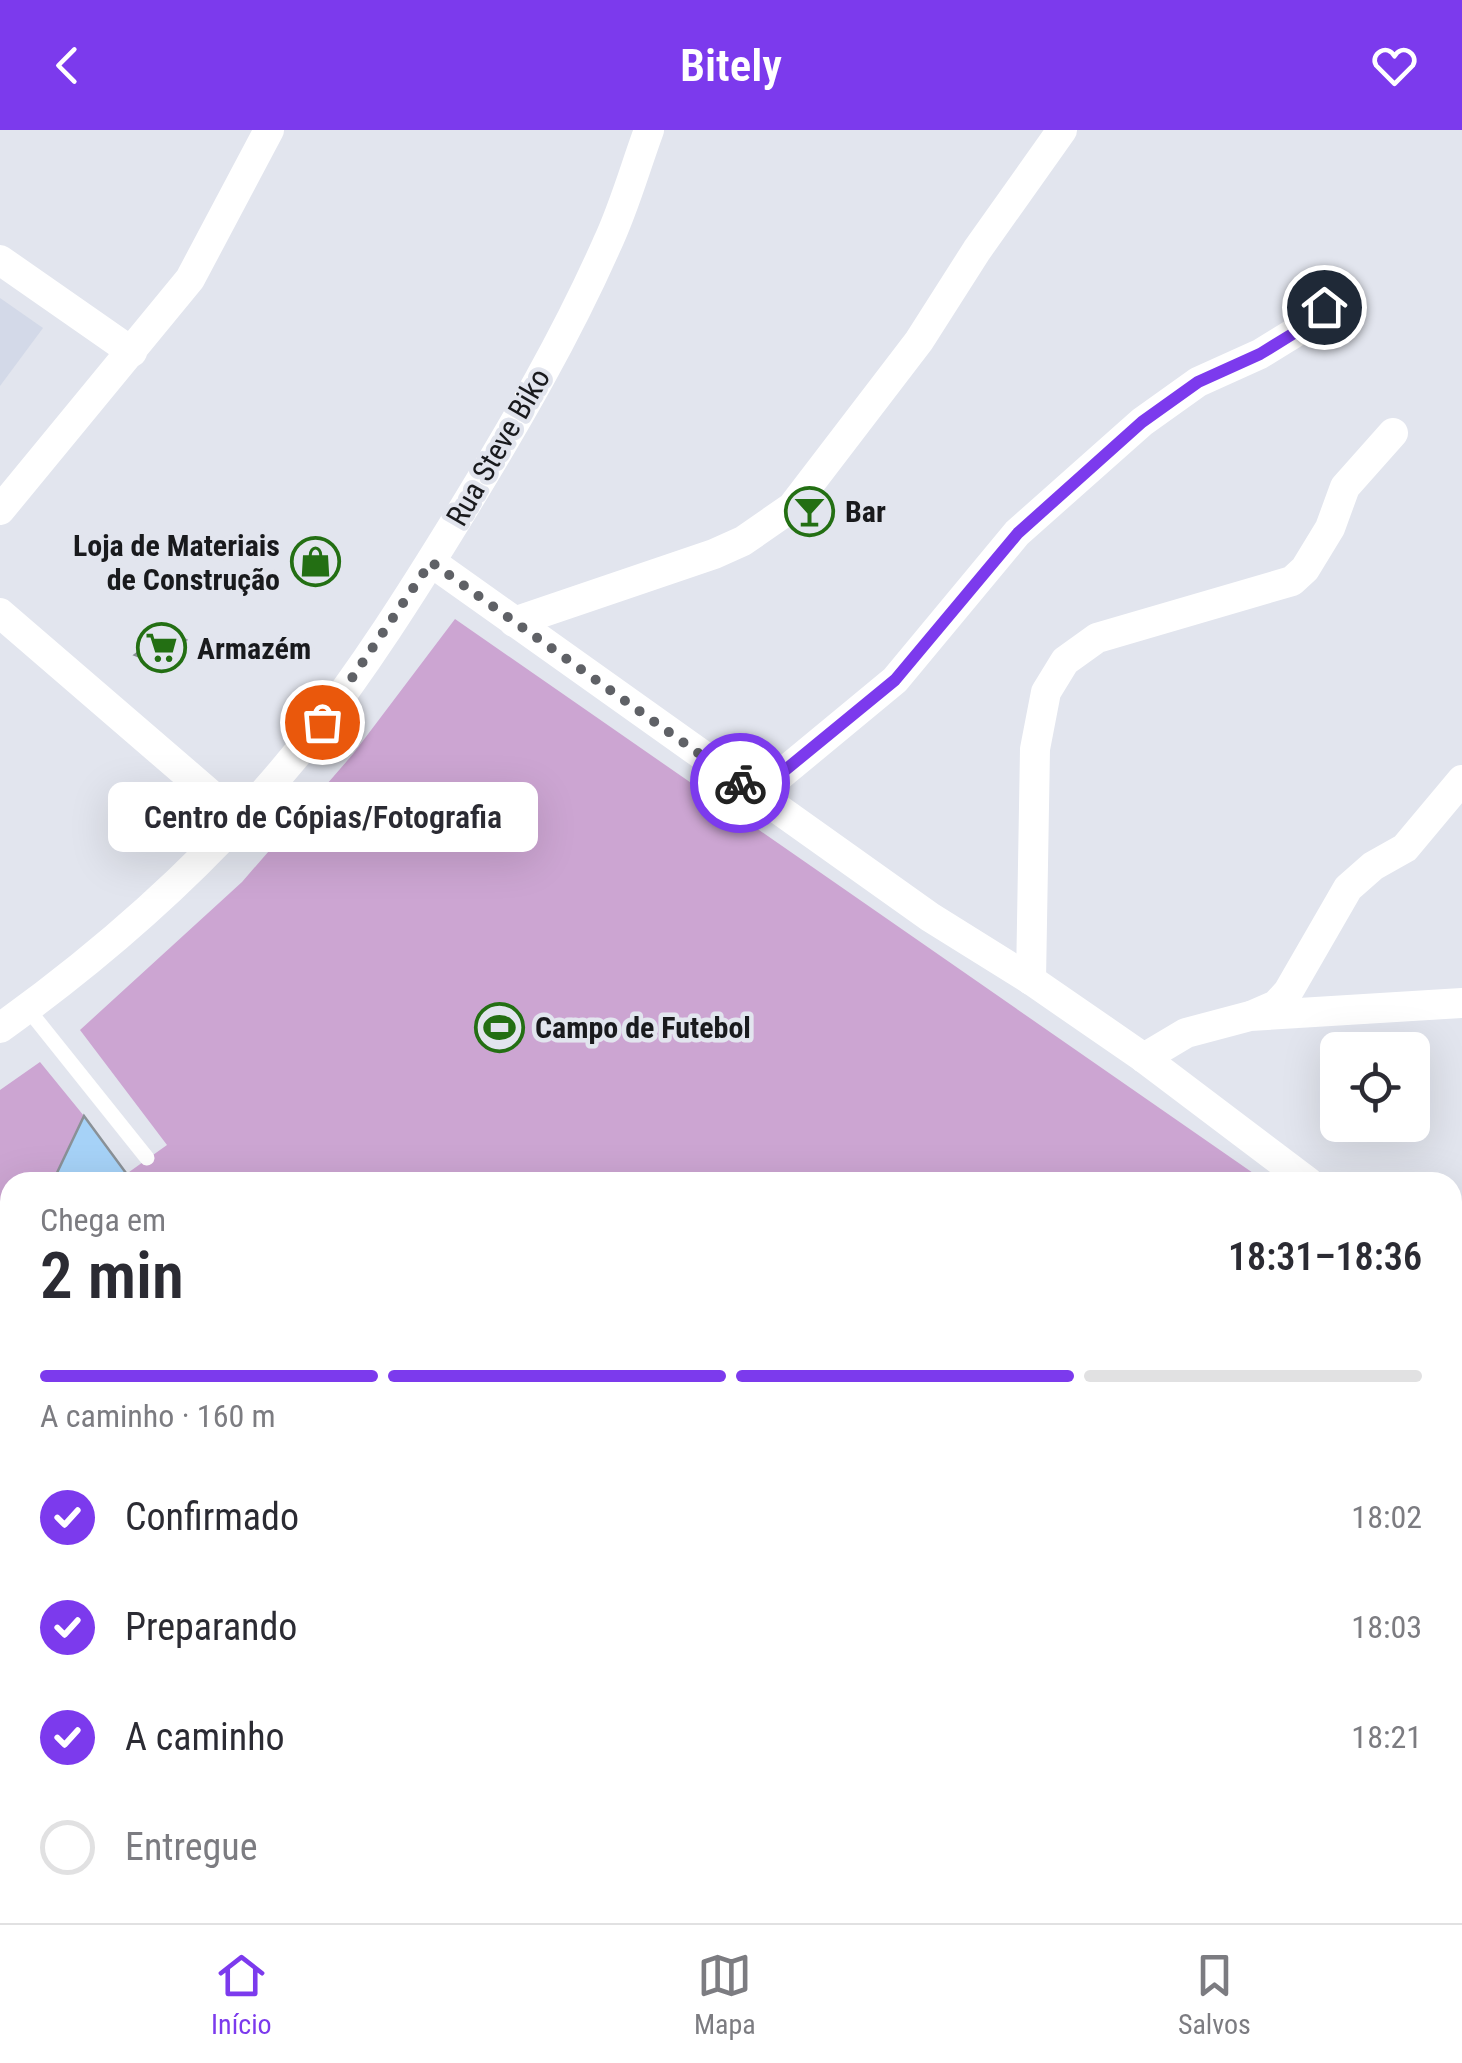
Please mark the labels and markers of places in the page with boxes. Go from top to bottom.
pin [1282,265,1367,350]
bar icon: Bar [784,485,836,537]
place label: Bar [845,494,886,529]
place label: Loja de Materiais de Construção [73,528,280,597]
shop icon: Loja de Materiais de Construção [289,536,341,588]
supermarket icon: Armazém [136,622,188,674]
place label: Armazém [197,631,311,666]
pin [280,680,365,765]
callout: Centro de Cópias/Fotografia [107,782,537,852]
sports icon: Campo de Futebol [474,1001,526,1053]
place label: Campo de Futebol [535,1010,751,1045]

